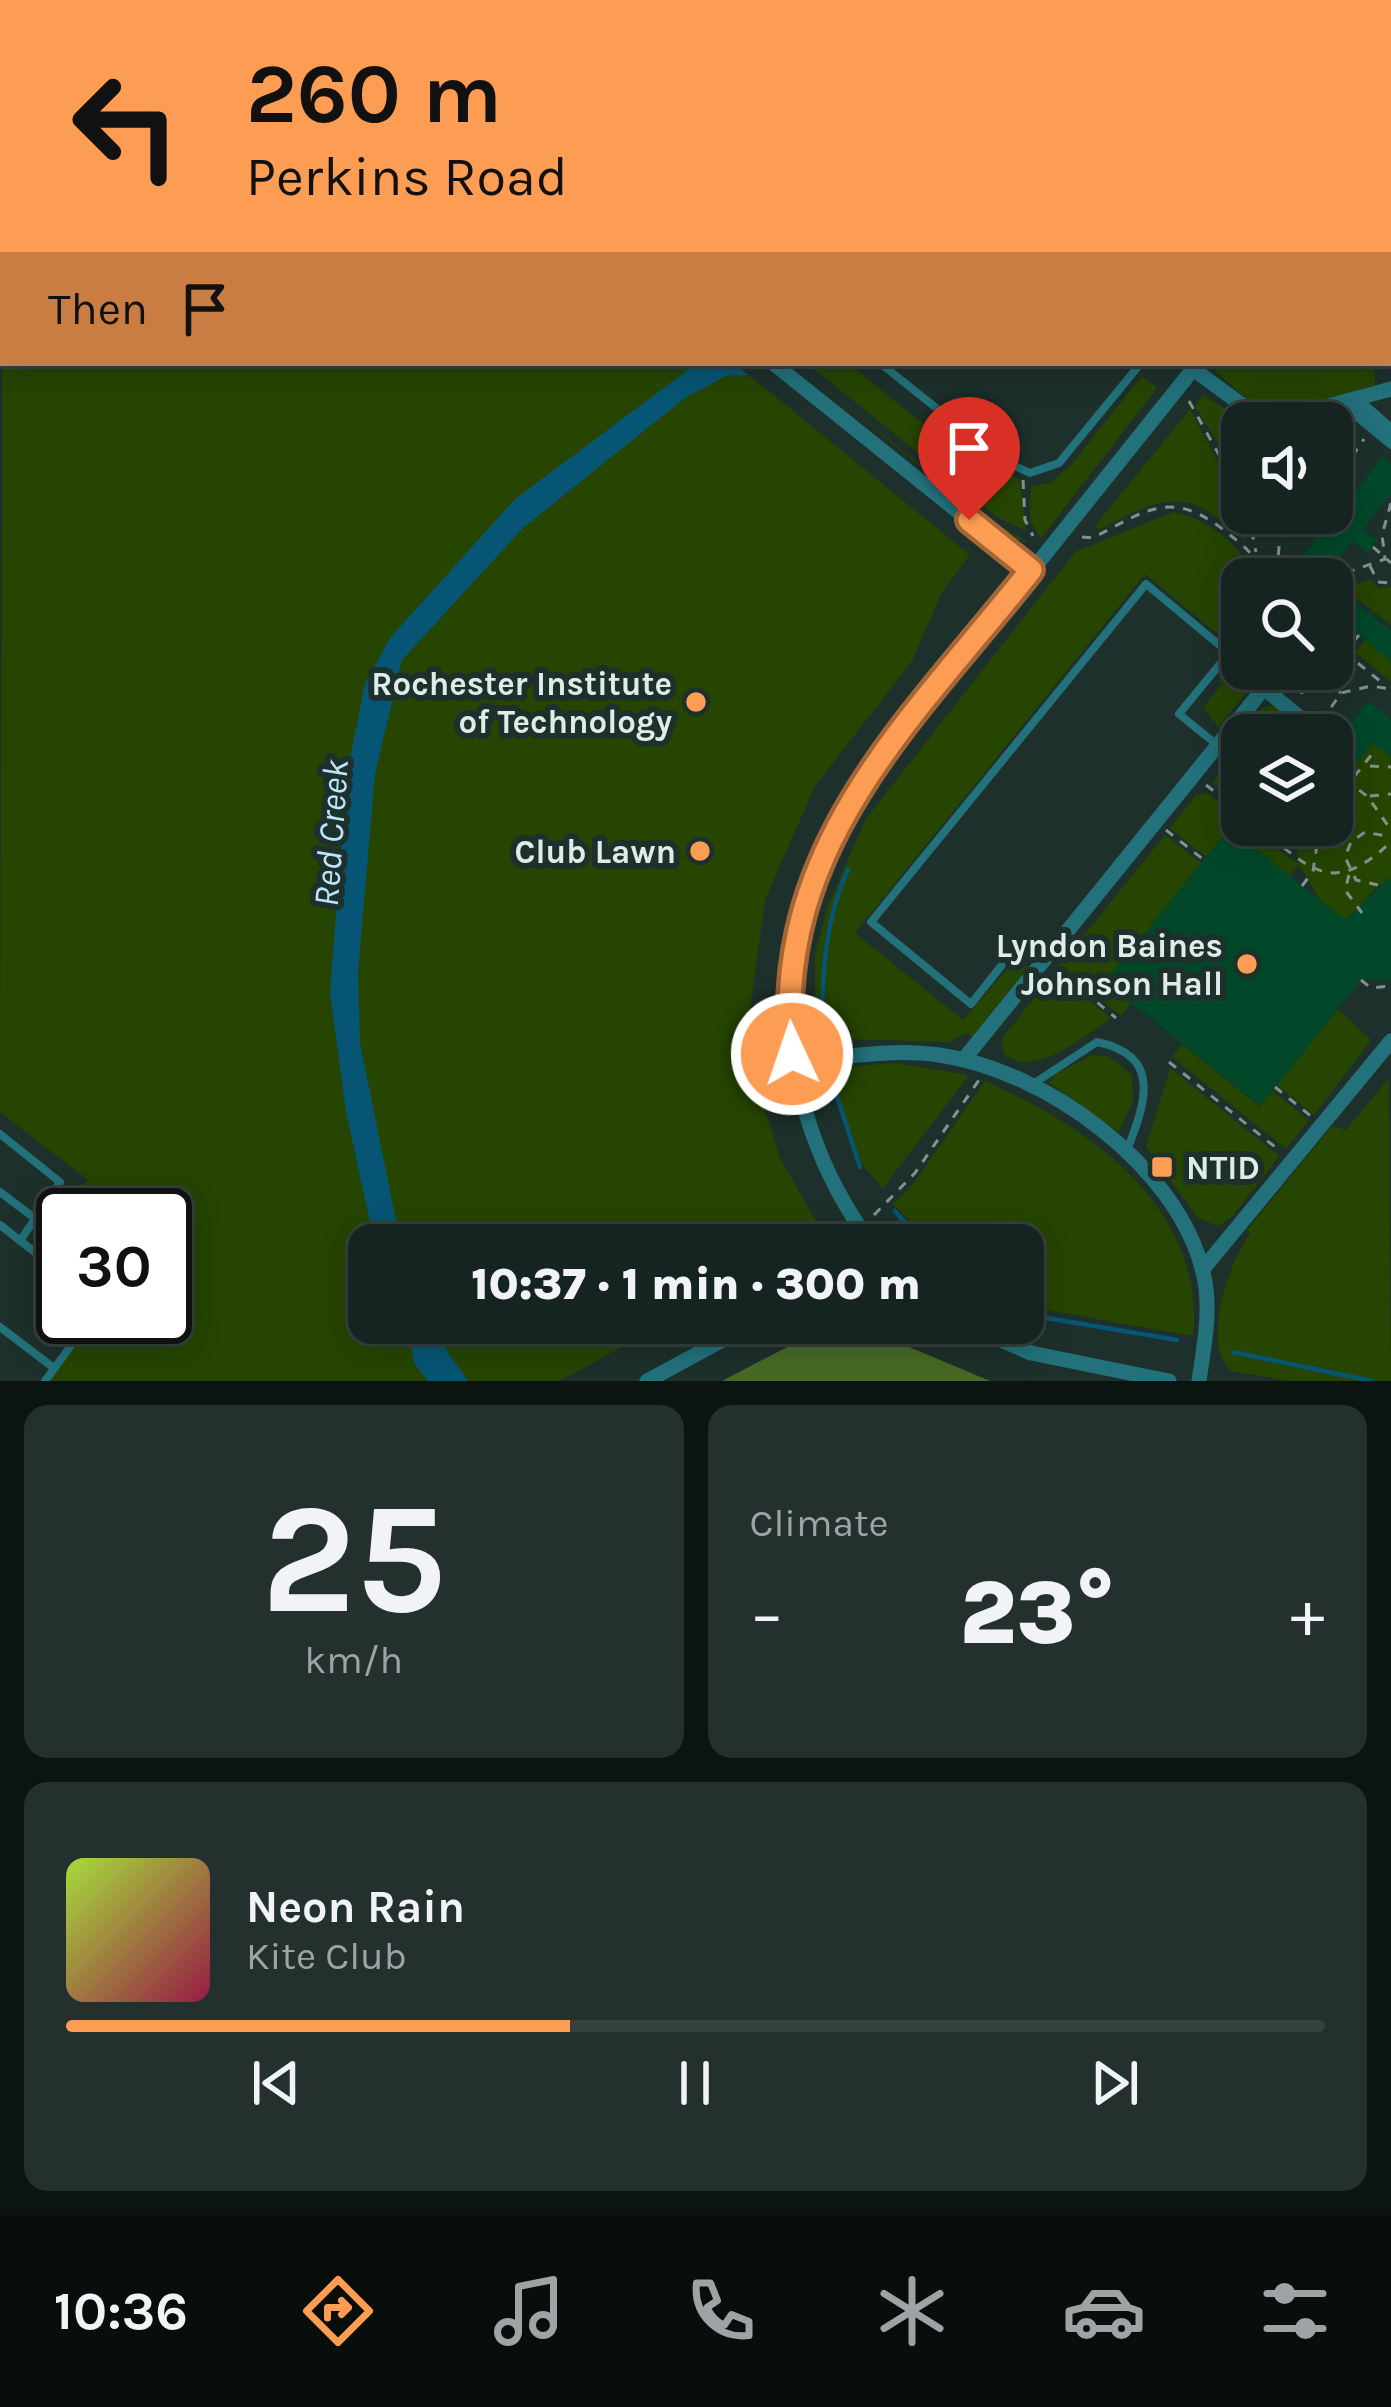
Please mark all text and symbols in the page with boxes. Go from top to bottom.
text: 260 m [246,45,502,143]
icon: left [48,48,204,204]
text: Perkins Road [246,145,568,209]
icon: arrive [172,276,238,342]
text: Then [48,283,148,335]
pin [918,397,1020,520]
map controls [1221,402,1353,846]
button: sound [1221,402,1353,534]
icon: arrive [936,415,1002,481]
button: search [1221,558,1353,690]
place label: Rochester Institute of Technology [371,665,672,741]
marker: Rochester Institute of Technology [683,689,709,715]
button: layers [1221,714,1353,846]
water label: Red Creek [305,757,357,908]
place label: Club Lawn [515,833,676,871]
marker: Club Lawn [687,838,713,864]
place label: Lyndon Baines Johnson Hall [996,927,1223,1003]
marker: Lyndon Baines Johnson Hall [1234,951,1260,977]
position arrow [729,991,855,1117]
place label: NTID [1186,1149,1260,1187]
marker: NTID [1149,1154,1175,1180]
speed limit sign: 30 [36,1188,192,1344]
text: 10:37 · 1 min · 300 m [471,1258,921,1310]
text: 25 [261,1468,446,1650]
text: Climate [750,1500,889,1546]
text: 23° [960,1560,1115,1666]
text: − [750,1575,784,1653]
text: + [1290,1575,1325,1653]
text: km/h [304,1637,403,1683]
text: Neon Rain [246,1881,465,1933]
text: Kite Club [246,1933,407,1979]
icon: previous [243,2050,309,2116]
icon: pause [662,2050,728,2116]
icon: next [1082,2050,1148,2116]
icon: directions [296,2269,380,2353]
icon: music [487,2269,571,2353]
icon: phone [679,2269,763,2353]
icon: climate [870,2269,954,2353]
icon: car [1062,2269,1146,2353]
icon: filters [1253,2269,1337,2353]
text: 10:36 [54,2279,188,2343]

